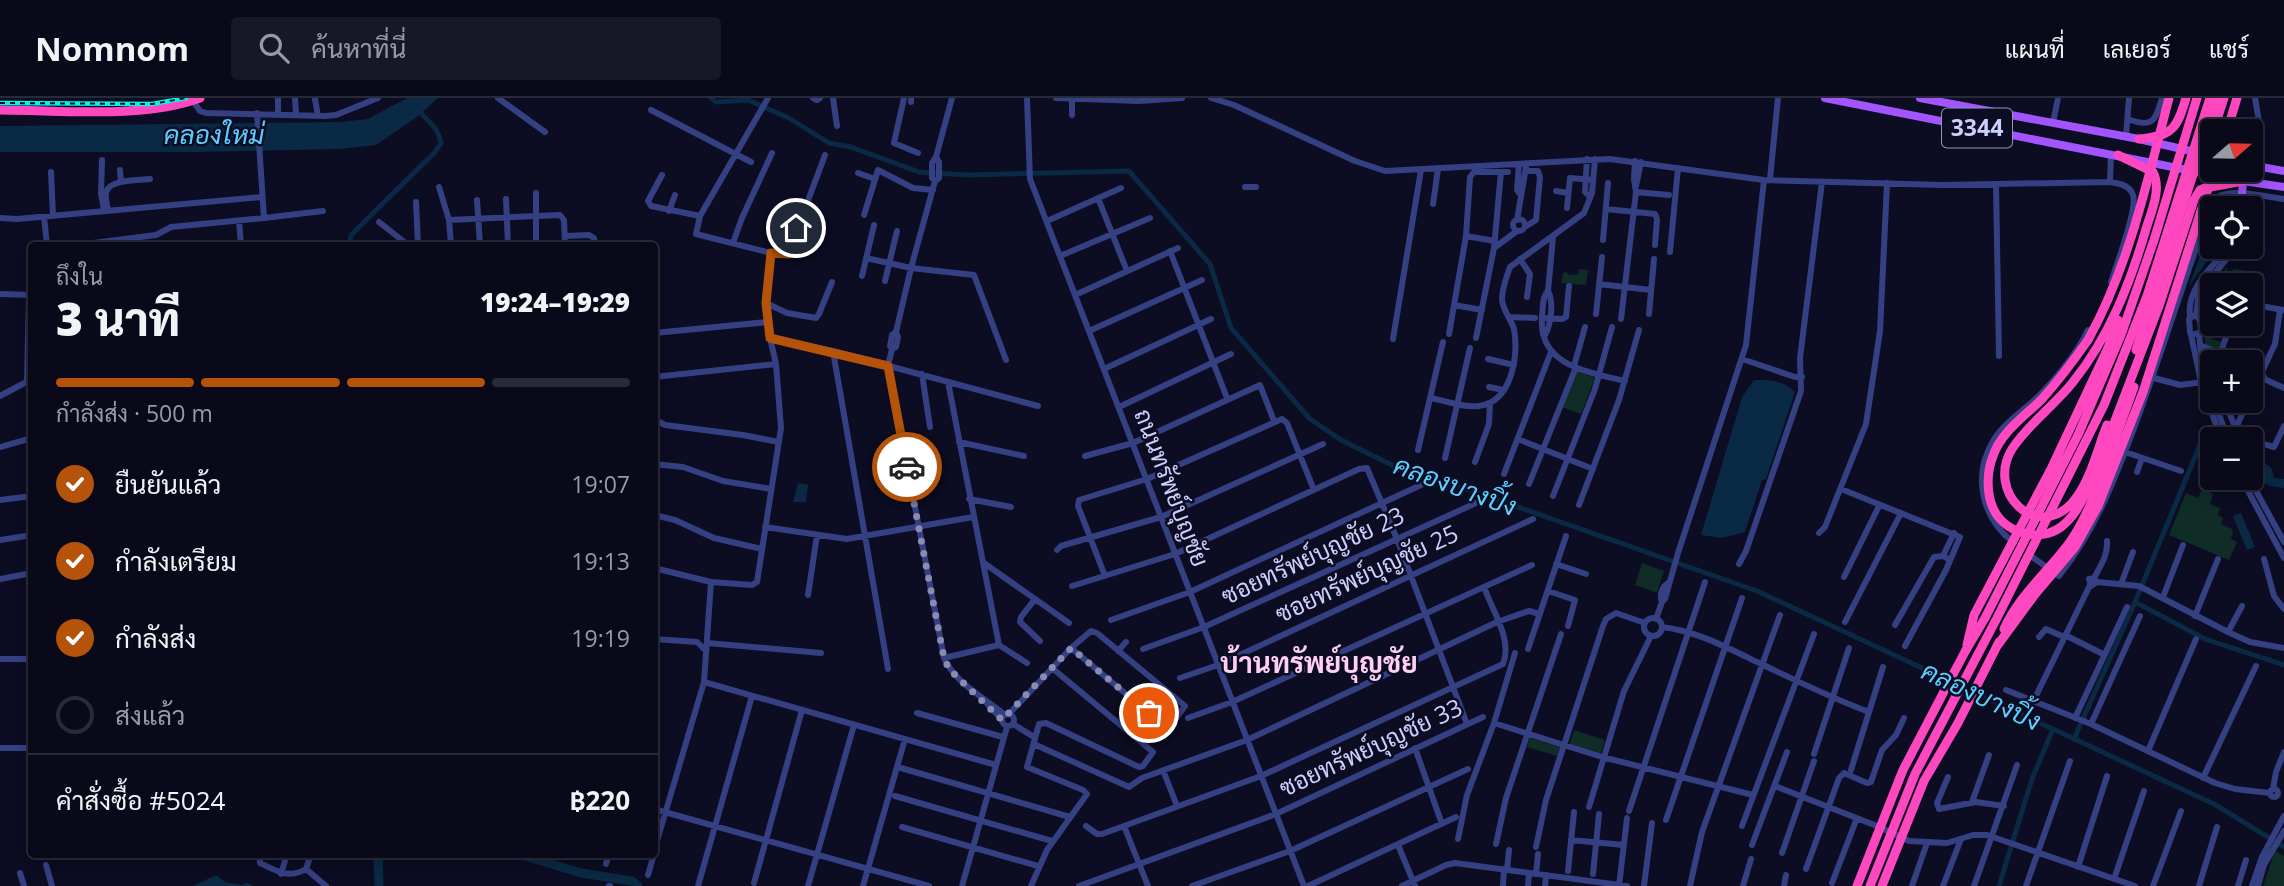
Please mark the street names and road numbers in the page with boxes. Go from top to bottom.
road number: 3344 [1942,108,2012,148]
street label: ถนนทรัพย์บุญชัย [1126,404,1218,571]
street label: ซอยทรัพย์บุญชัย 23 [1216,498,1410,612]
street label: ซอยทรัพย์บุญชัย 25 [1270,516,1464,630]
street label: ซอยทรัพย์บุญชัย 33 [1274,690,1468,804]

